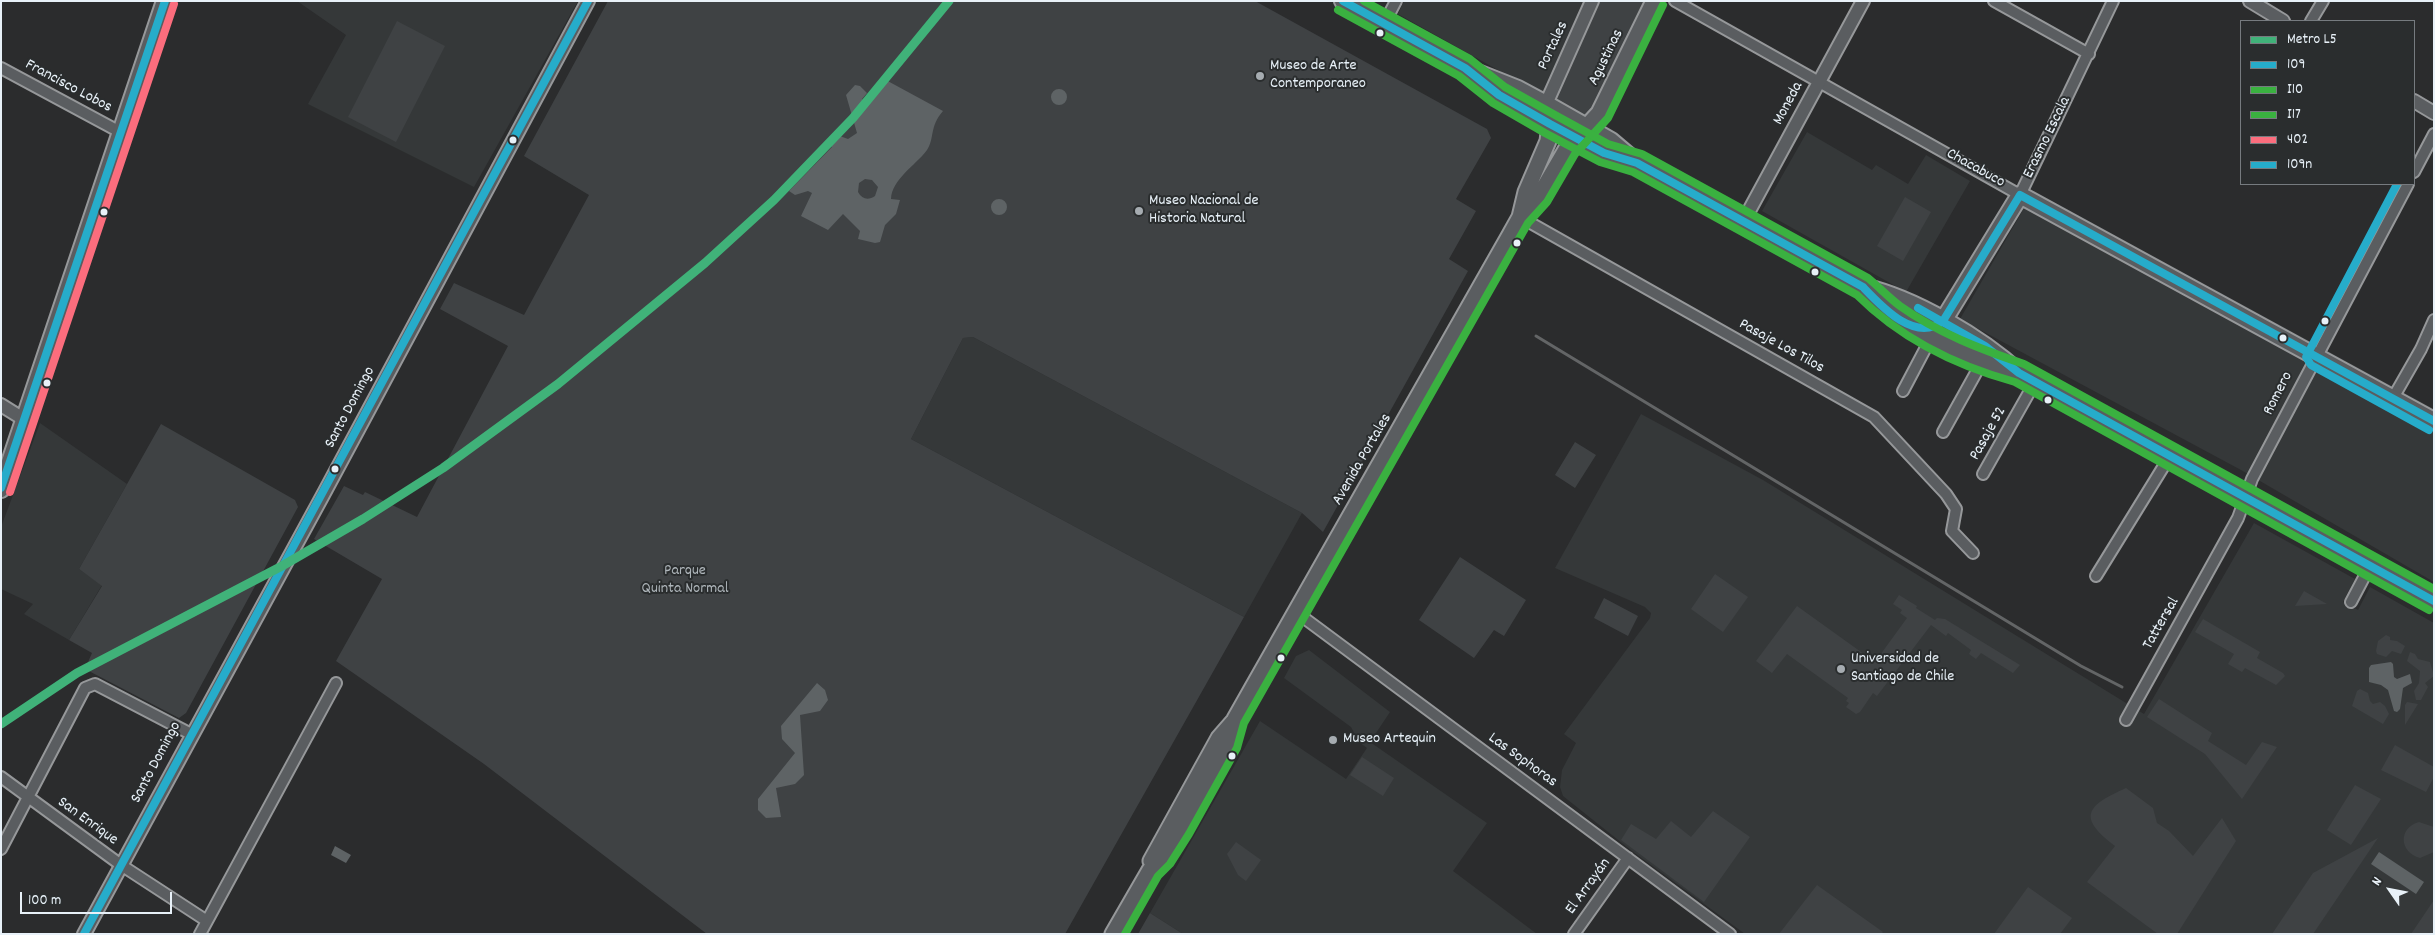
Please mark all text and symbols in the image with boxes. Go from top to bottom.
street label: Portales [1534,19,1574,73]
legend [2240,20,2415,185]
street label: Agustinas [1585,27,1629,89]
unlabelled marker [1375,28,1385,38]
text: Metro L5 [2287,29,2337,51]
text: 109 [2287,54,2305,76]
street label: Francisco Lobos [21,56,115,118]
place label: Museo de Arte Contemporaneo [1270,57,1366,95]
marker: Museo de Arte Contemporaneo [1254,70,1266,82]
street label: Moneda [1770,79,1808,129]
text: I10 [2287,79,2303,101]
street label: Erasmo Escala [2020,94,2076,182]
text: I17 [2287,104,2301,126]
text: 402 [2287,129,2308,151]
unlabelled marker [508,135,518,145]
street label: Chacabuco [1942,145,2008,193]
text: 109n [2287,154,2312,176]
place label: Museo Nacional de Historia Natural [1149,192,1259,230]
marker: Museo Nacional de Historia Natural [1133,205,1145,217]
unlabelled marker [99,207,109,217]
unlabelled marker [1512,238,1522,248]
unlabelled marker [1810,267,1820,277]
street label: Pasaje Los Tilos [1735,316,1827,378]
unlabelled marker [2320,316,2330,326]
unlabelled marker [2278,333,2288,343]
street label: Santo Domingo [322,364,380,452]
street label: Romero [2260,369,2298,419]
unlabelled marker [42,378,52,388]
unlabelled marker [2043,395,2053,405]
street label: Pasaje 52 [1966,404,2012,464]
street label: Avenida Portales [1329,411,1397,509]
unlabelled marker [330,464,340,474]
park label: Parque Quinta Normal [642,562,728,600]
street label: Tattersal [2140,595,2184,653]
place label: Universidad de Santiago de Chile [1851,650,1954,688]
unlabelled marker [1276,653,1286,663]
marker: Universidad de Santiago de Chile [1835,663,1847,675]
street label: Santo Domingo [128,719,186,807]
place label: Museo Artequin [1343,730,1436,750]
street label: Las Sophoras [1484,730,1560,792]
marker: Museo Artequin [1327,734,1339,746]
unlabelled marker [1227,751,1237,761]
street label: San Enrique [53,794,121,850]
street label: El Arrayán [1562,855,1616,919]
north arrow [2365,865,2415,915]
text: N [2367,873,2388,890]
scale bar [22,882,175,914]
text: 100 m [28,890,61,912]

